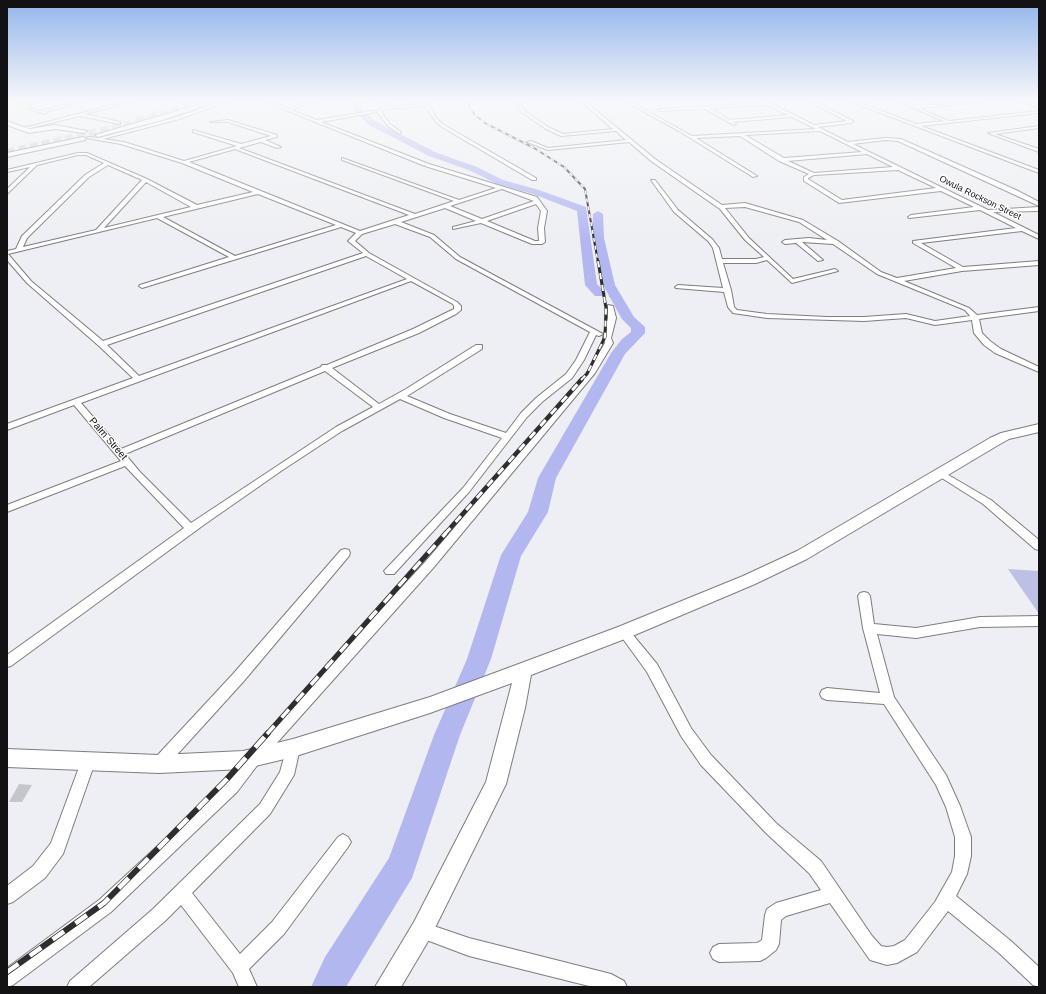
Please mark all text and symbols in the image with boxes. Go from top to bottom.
street label: Owula Rockson Street [937,174,1023,222]
street label: Palm Street [86,415,130,463]

